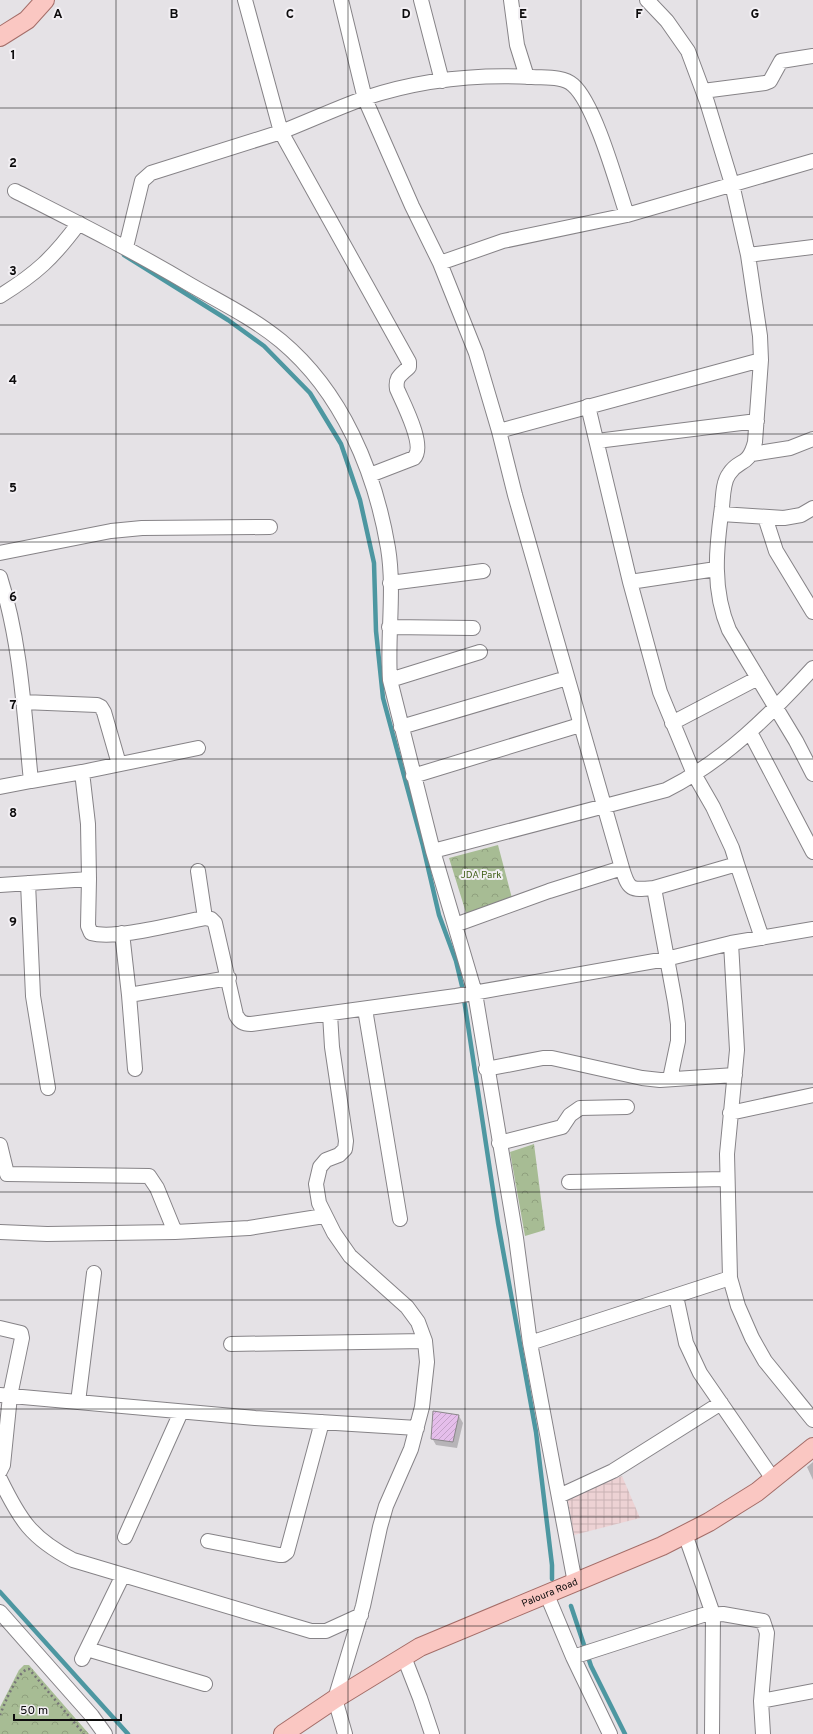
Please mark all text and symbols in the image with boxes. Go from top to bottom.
text: A [53,7,63,23]
text: B [170,7,179,23]
text: C [286,7,294,23]
text: D [401,7,411,23]
text: E [519,7,527,23]
text: F [635,7,643,23]
text: G [751,7,760,23]
text: 1 [10,48,16,64]
text: 2 [9,156,17,172]
text: 3 [9,264,17,280]
text: 4 [9,373,17,389]
text: 5 [9,481,17,497]
text: 6 [9,590,17,606]
text: 7 [10,698,17,714]
text: 8 [9,806,17,822]
park label: JDA Park [460,869,502,882]
text: 9 [9,915,17,931]
street label: Paloura Road [520,1575,580,1610]
scale bar [14,1696,121,1722]
text: 50 m [20,1703,48,1719]

